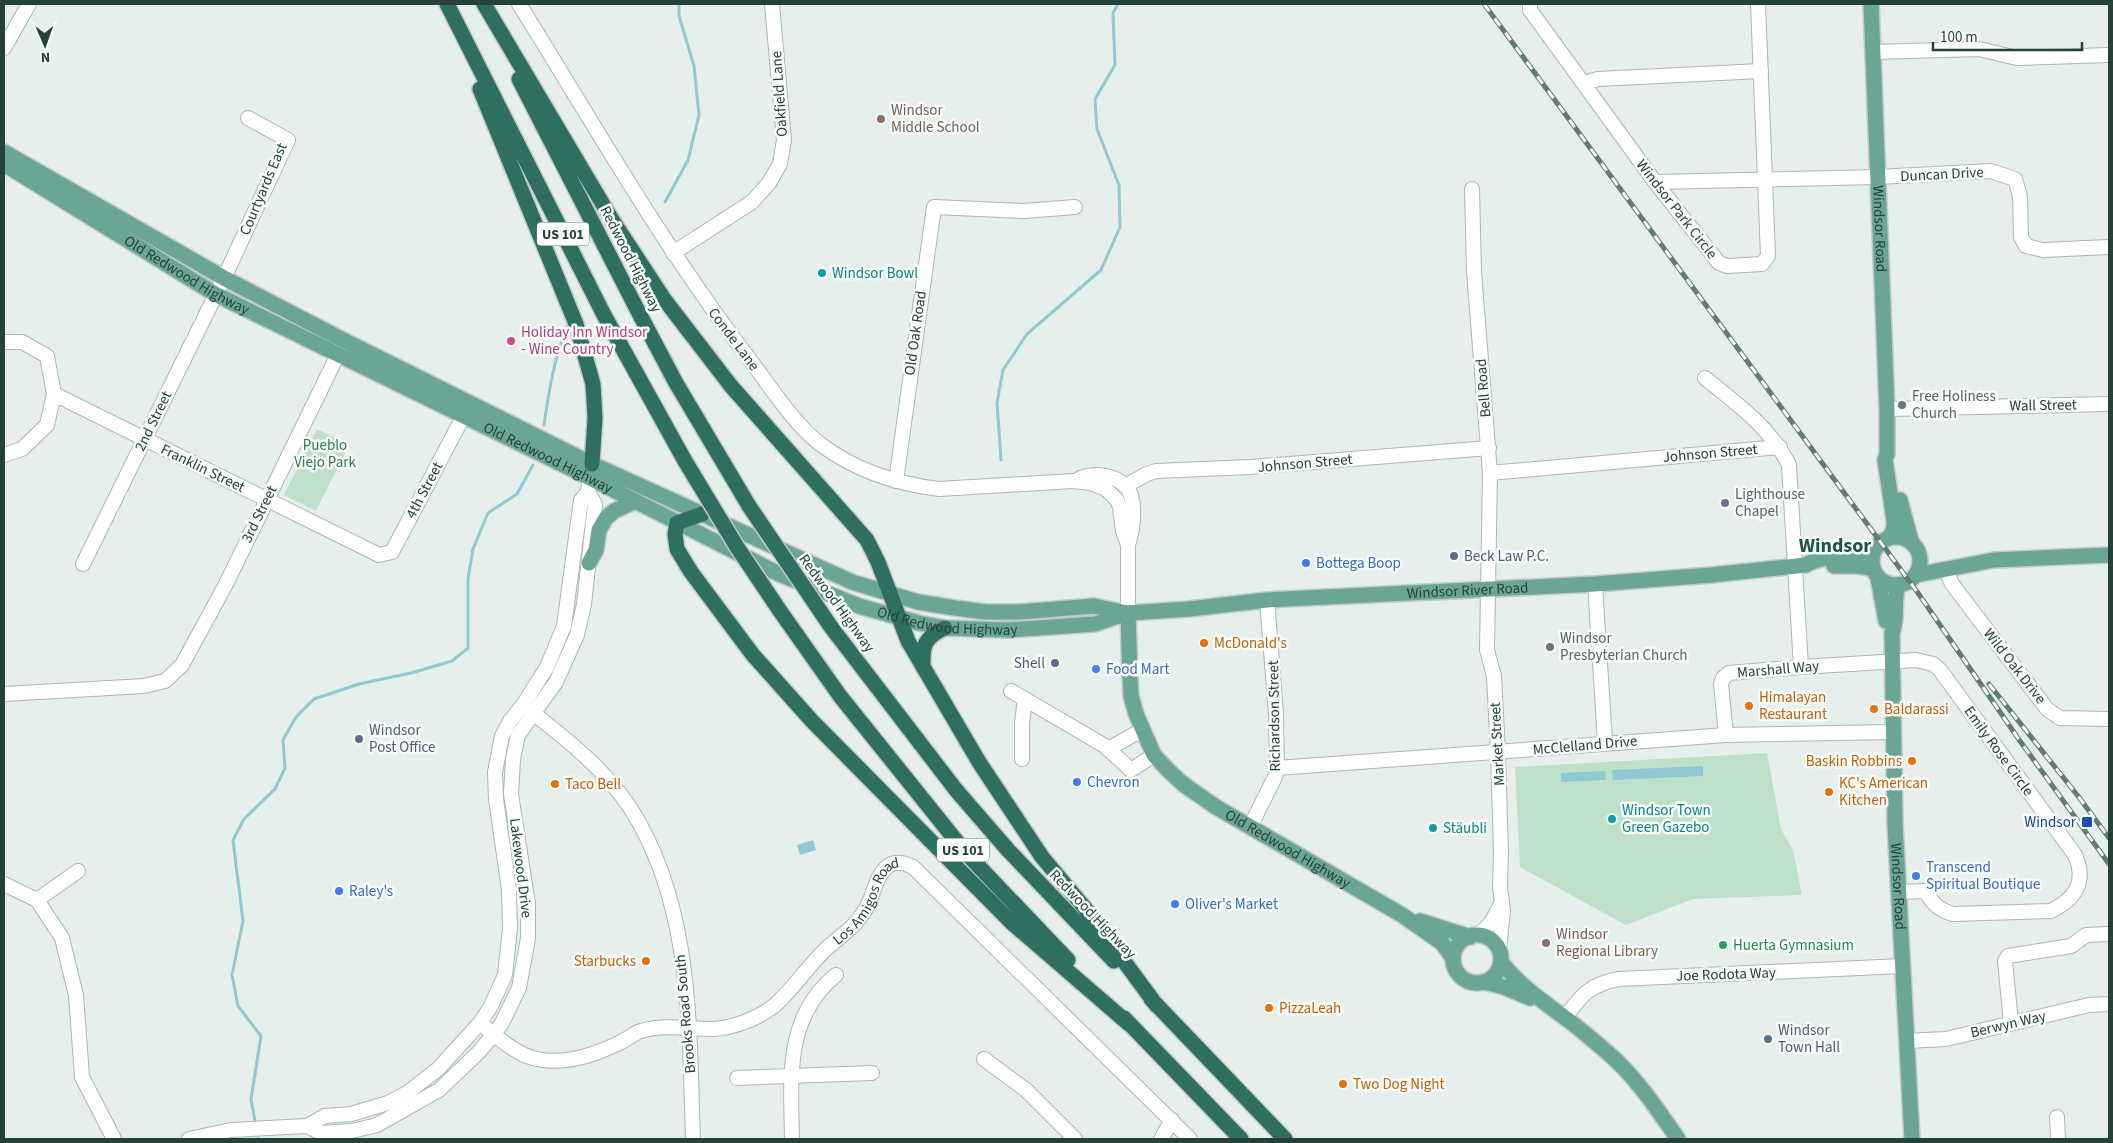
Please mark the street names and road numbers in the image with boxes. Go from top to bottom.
street label: Oakfield Lane [766,50,793,138]
street label: Courtyards East [235,140,292,239]
street label: Windsor Park Circle [1631,155,1722,263]
street label: Duncan Drive [1900,162,1984,187]
street label: Windsor Road [1867,185,1892,273]
street label: Redwood Highway [595,202,666,316]
road number: US 101 [537,222,589,245]
street label: Old Redwood Highway [120,230,253,320]
street label: Old Oak Road [899,289,932,377]
street label: Conde Lane [703,303,764,375]
street label: Bell Road [1470,358,1497,418]
street label: 2nd Street [130,388,177,455]
street label: Wall Street [2009,394,2077,417]
street label: Old Redwood Highway [480,417,616,499]
street label: Franklin Street [157,439,248,498]
street label: Johnson Street [1662,439,1758,468]
street label: Johnson Street [1257,449,1353,478]
street label: 4th Street [401,458,448,522]
street label: 3rd Street [237,482,282,546]
street label: Redwood Highway [794,550,879,657]
street label: Windsor River Road [1406,577,1529,604]
street label: Old Redwood Highway [875,602,1018,641]
street label: Wild Oak Drive [1978,624,2051,709]
street label: Marshall Way [1736,655,1820,684]
street label: Richardson Street [1263,660,1286,772]
street label: Market Street [1485,702,1510,786]
street label: Emily Rose Circle [1959,702,2038,801]
street label: McClelland Drive [1532,730,1638,761]
street label: Old Redwood Highway [1221,804,1354,894]
street label: Lakewood Drive [504,817,537,919]
road number: US 101 [937,838,989,862]
street label: Windsor Road [1885,842,1911,930]
street label: Los Amigos Road [828,852,901,950]
street label: Redwood Highway [1044,865,1141,964]
street label: Brooks Road South [670,953,701,1074]
street label: Joe Rodota Way [1676,962,1776,987]
street label: Berwyn Way [1968,1006,2048,1043]

